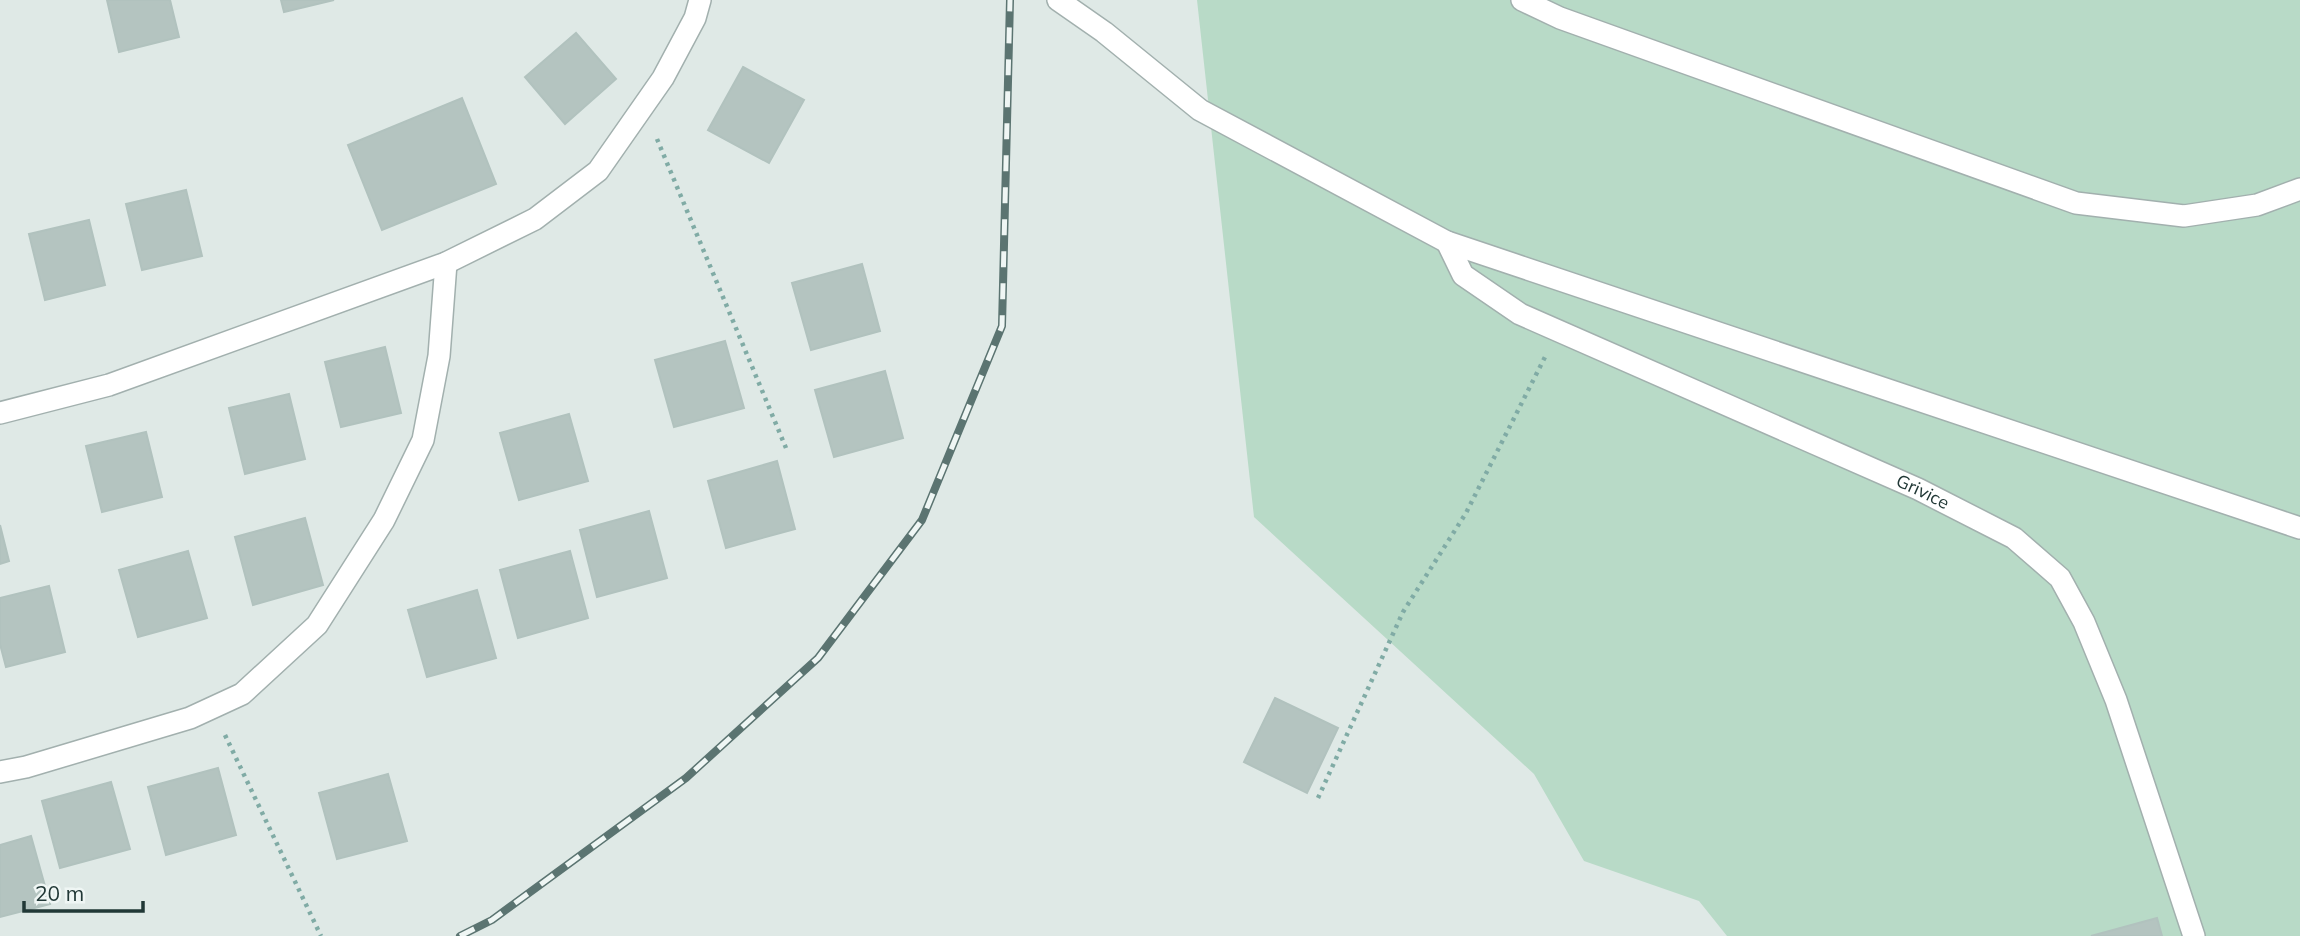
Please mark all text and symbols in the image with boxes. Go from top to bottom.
street label: Grivice [1893,469,1953,514]
scale bar [24,870,144,914]
text: 20 m [35,880,84,906]

